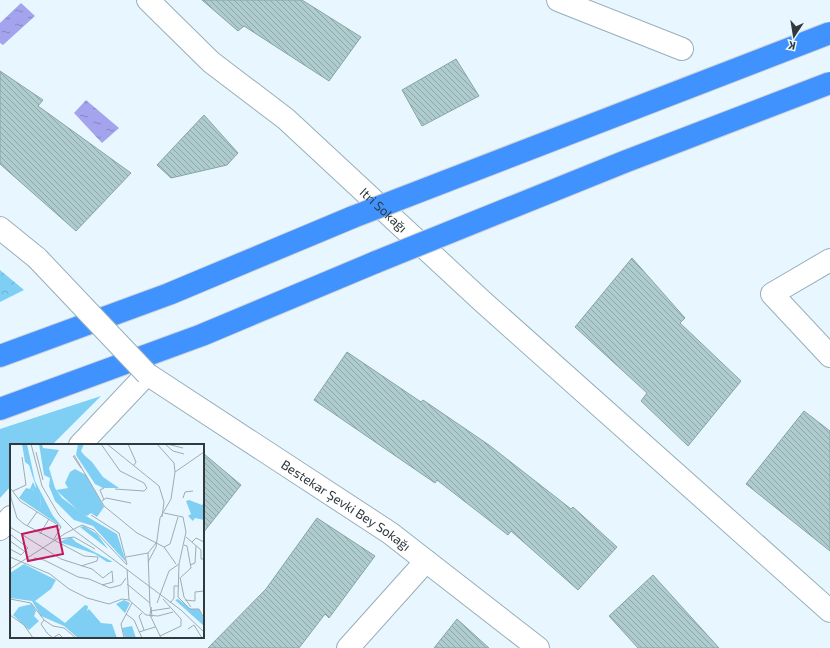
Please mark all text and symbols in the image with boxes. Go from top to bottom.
north arrow [774,16,814,56]
text: K [787,39,797,53]
street label: Itri Sokağı [357,184,411,236]
inset map [10,444,204,638]
street label: Bestekar Şevki Bey Sokağı [278,456,414,554]

